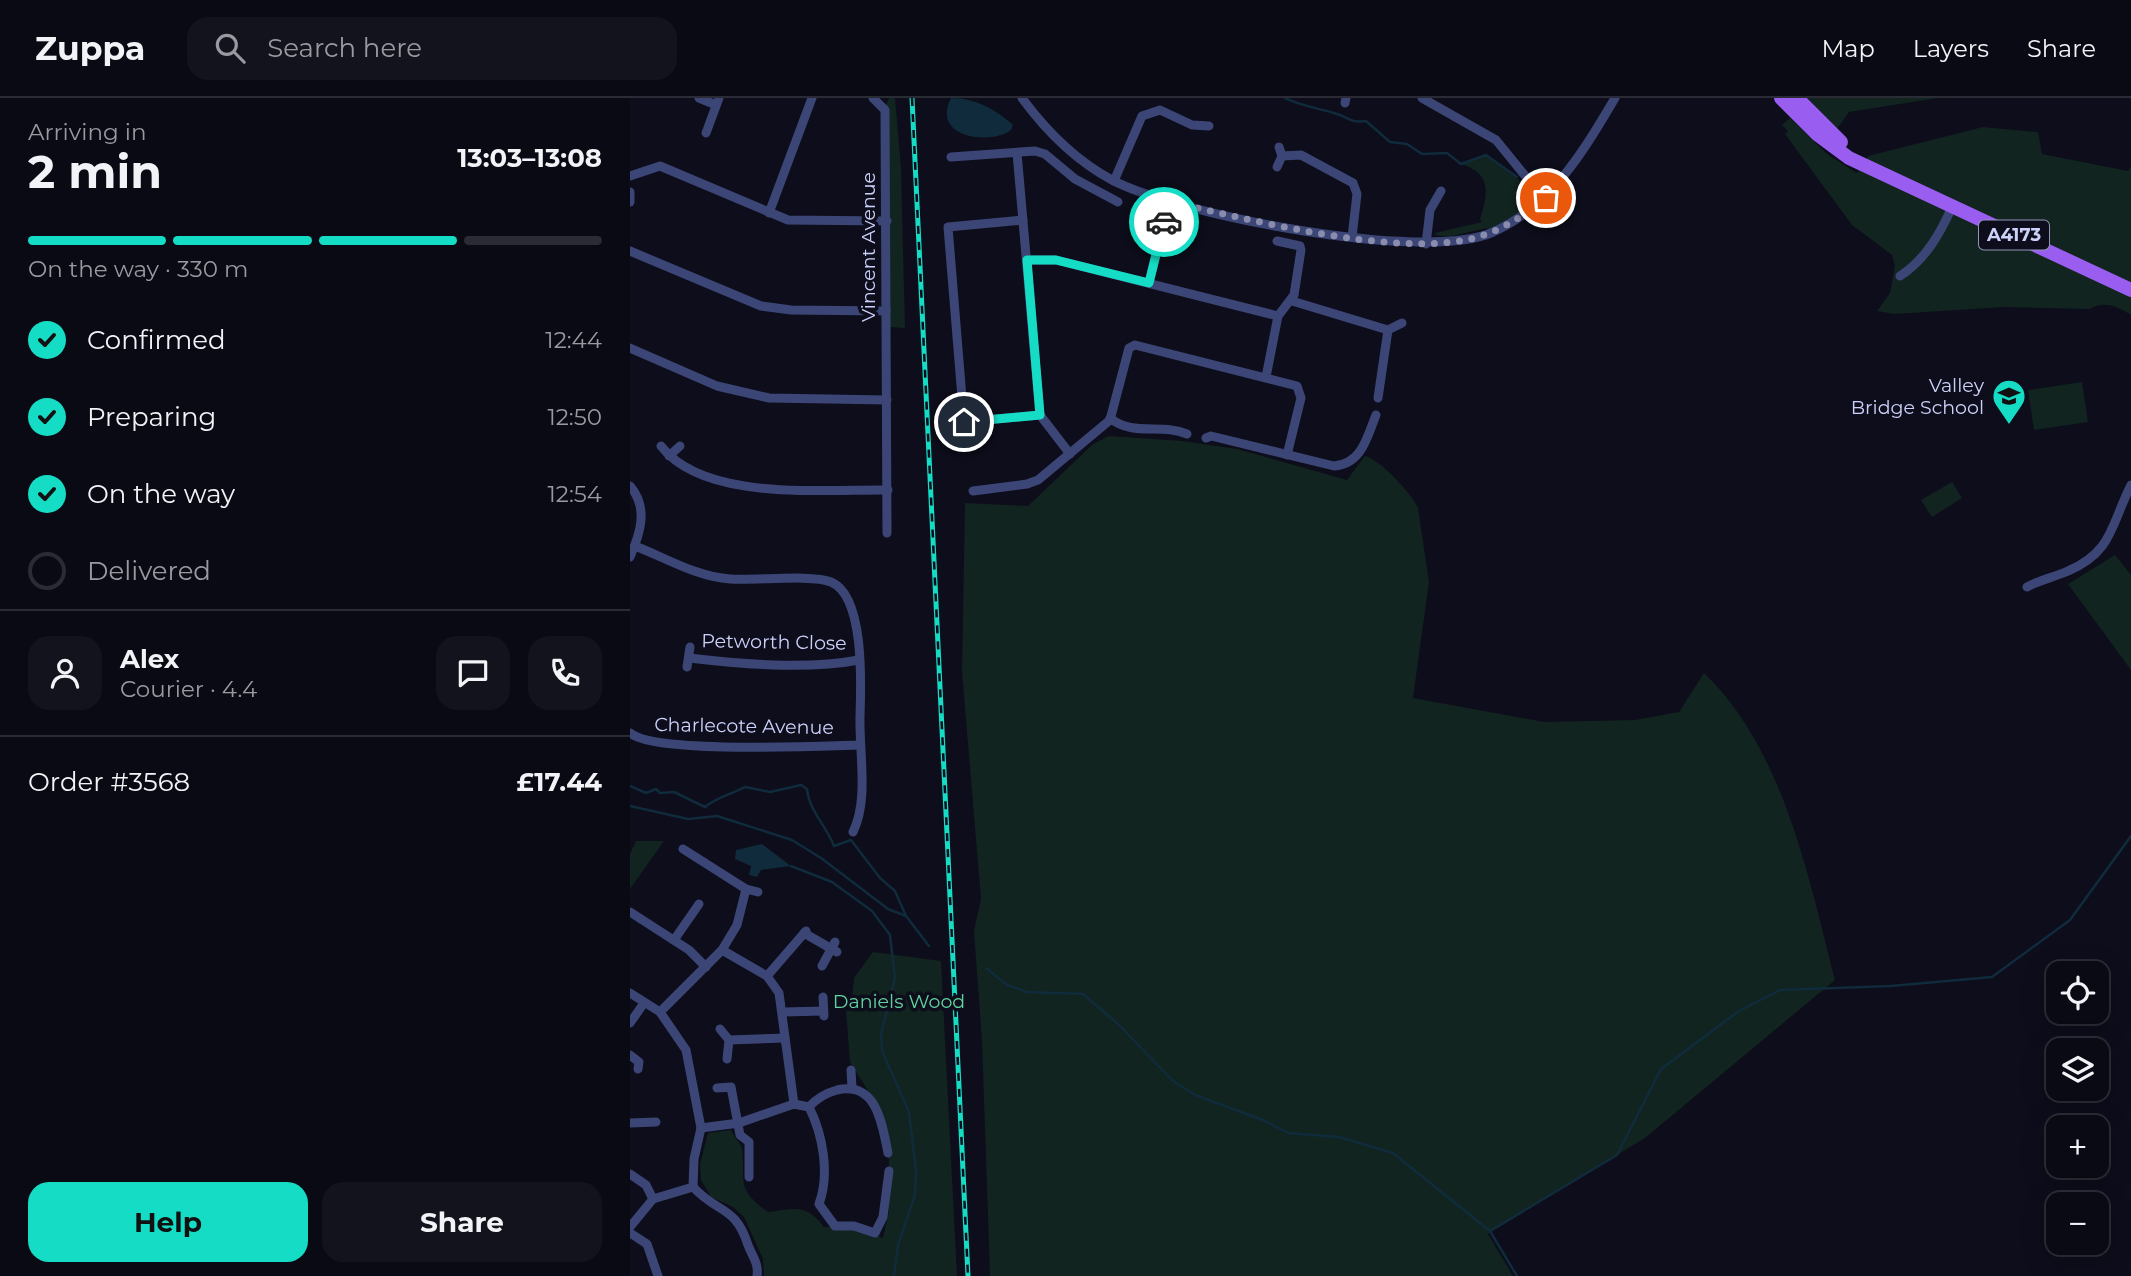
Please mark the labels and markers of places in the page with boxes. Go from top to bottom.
pin [1516,168,1576,228]
place label: Valley Bridge School [1851,374,1985,419]
school or university icon: Valley Bridge School [1990,377,2028,426]
pin [934,392,994,452]

